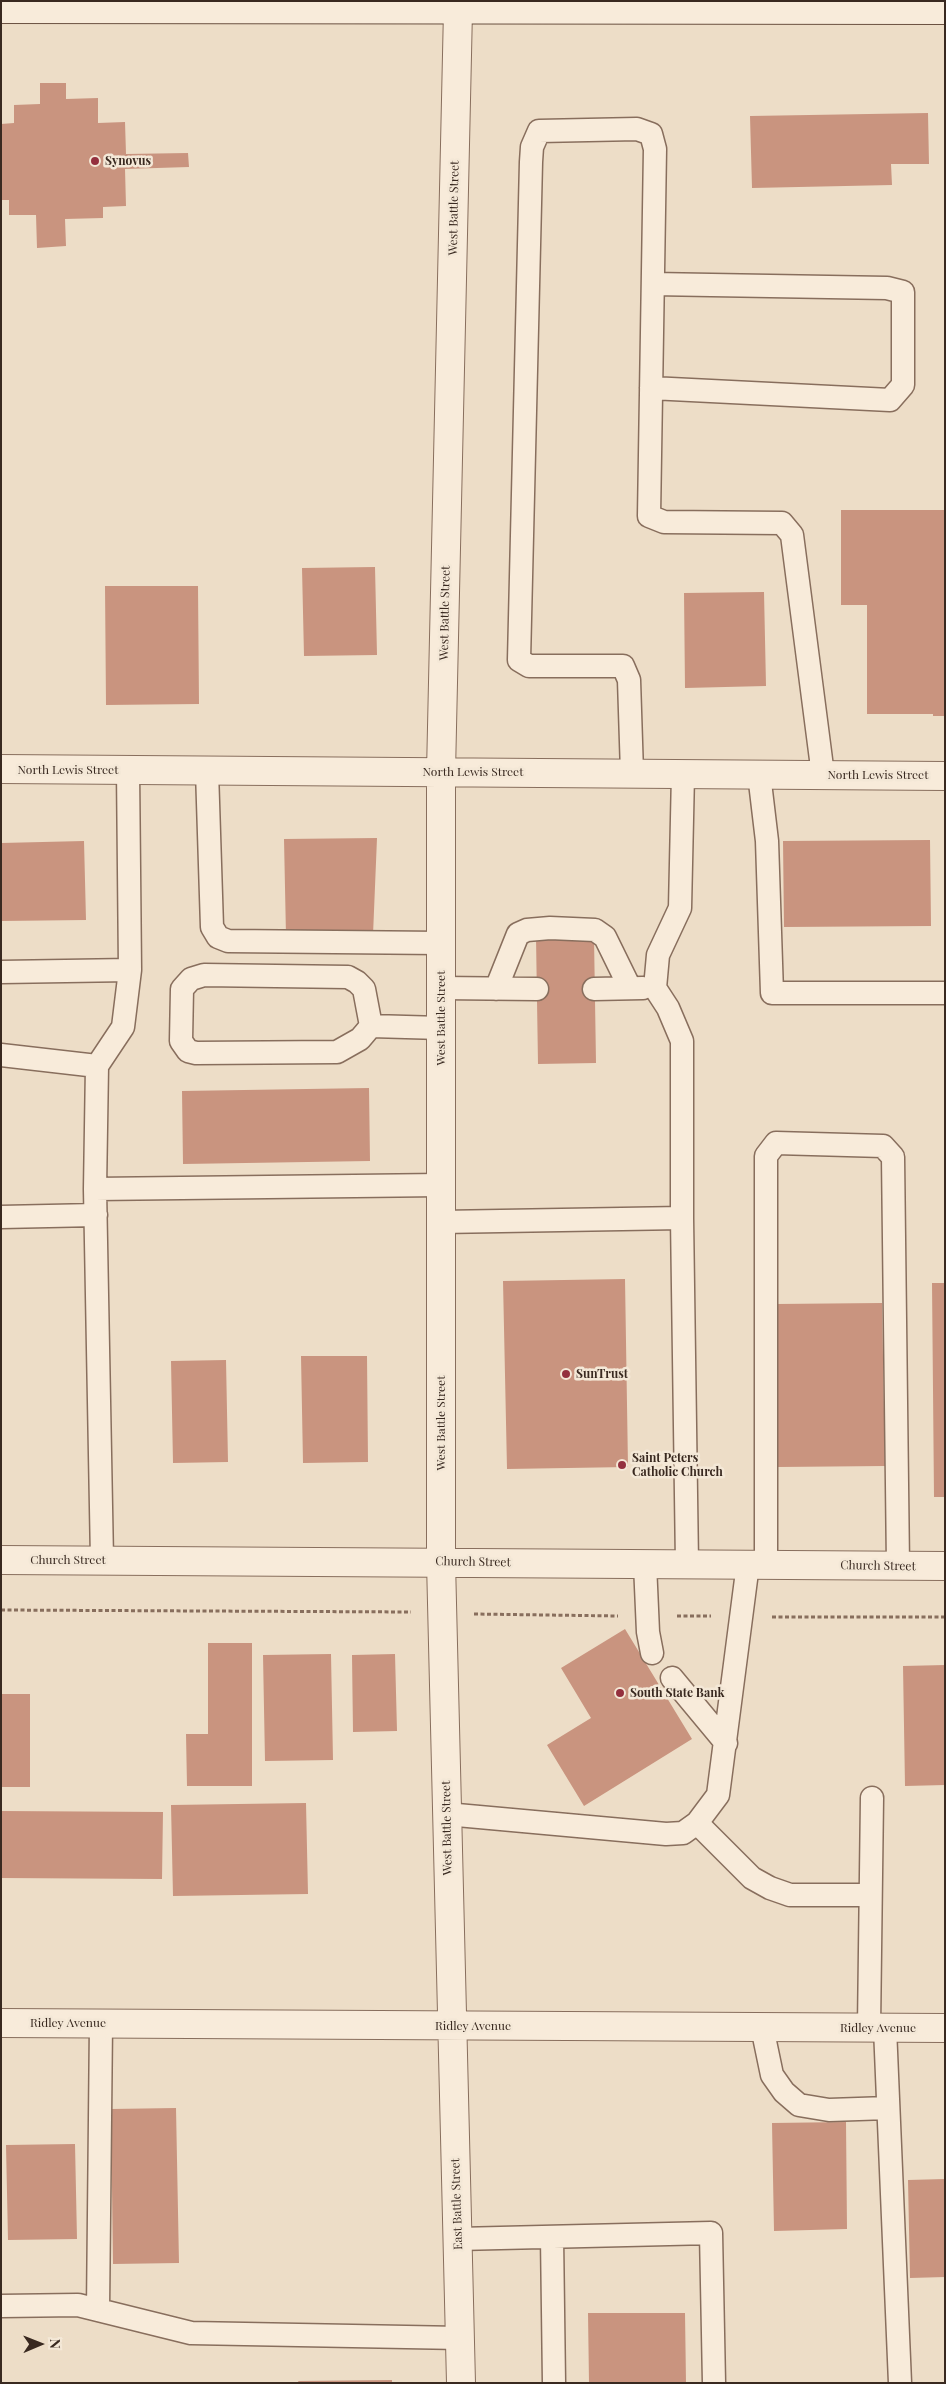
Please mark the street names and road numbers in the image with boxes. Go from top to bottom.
street label: West Battle Street [446,160,462,256]
street label: West Battle Street [437,565,453,661]
street label: North Lewis Street [18,763,118,777]
street label: North Lewis Street [423,765,523,779]
street label: North Lewis Street [828,768,928,782]
street label: West Battle Street [434,971,448,1065]
street label: West Battle Street [434,1376,448,1470]
street label: Church Street [30,1553,106,1567]
street label: Church Street [435,1554,511,1570]
street label: Church Street [840,1558,916,1574]
street label: West Battle Street [439,1780,455,1876]
street label: Ridley Avenue [30,2016,106,2030]
street label: Ridley Avenue [435,2019,511,2033]
street label: Ridley Avenue [840,2021,916,2035]
street label: East Battle Street [448,2158,466,2250]

